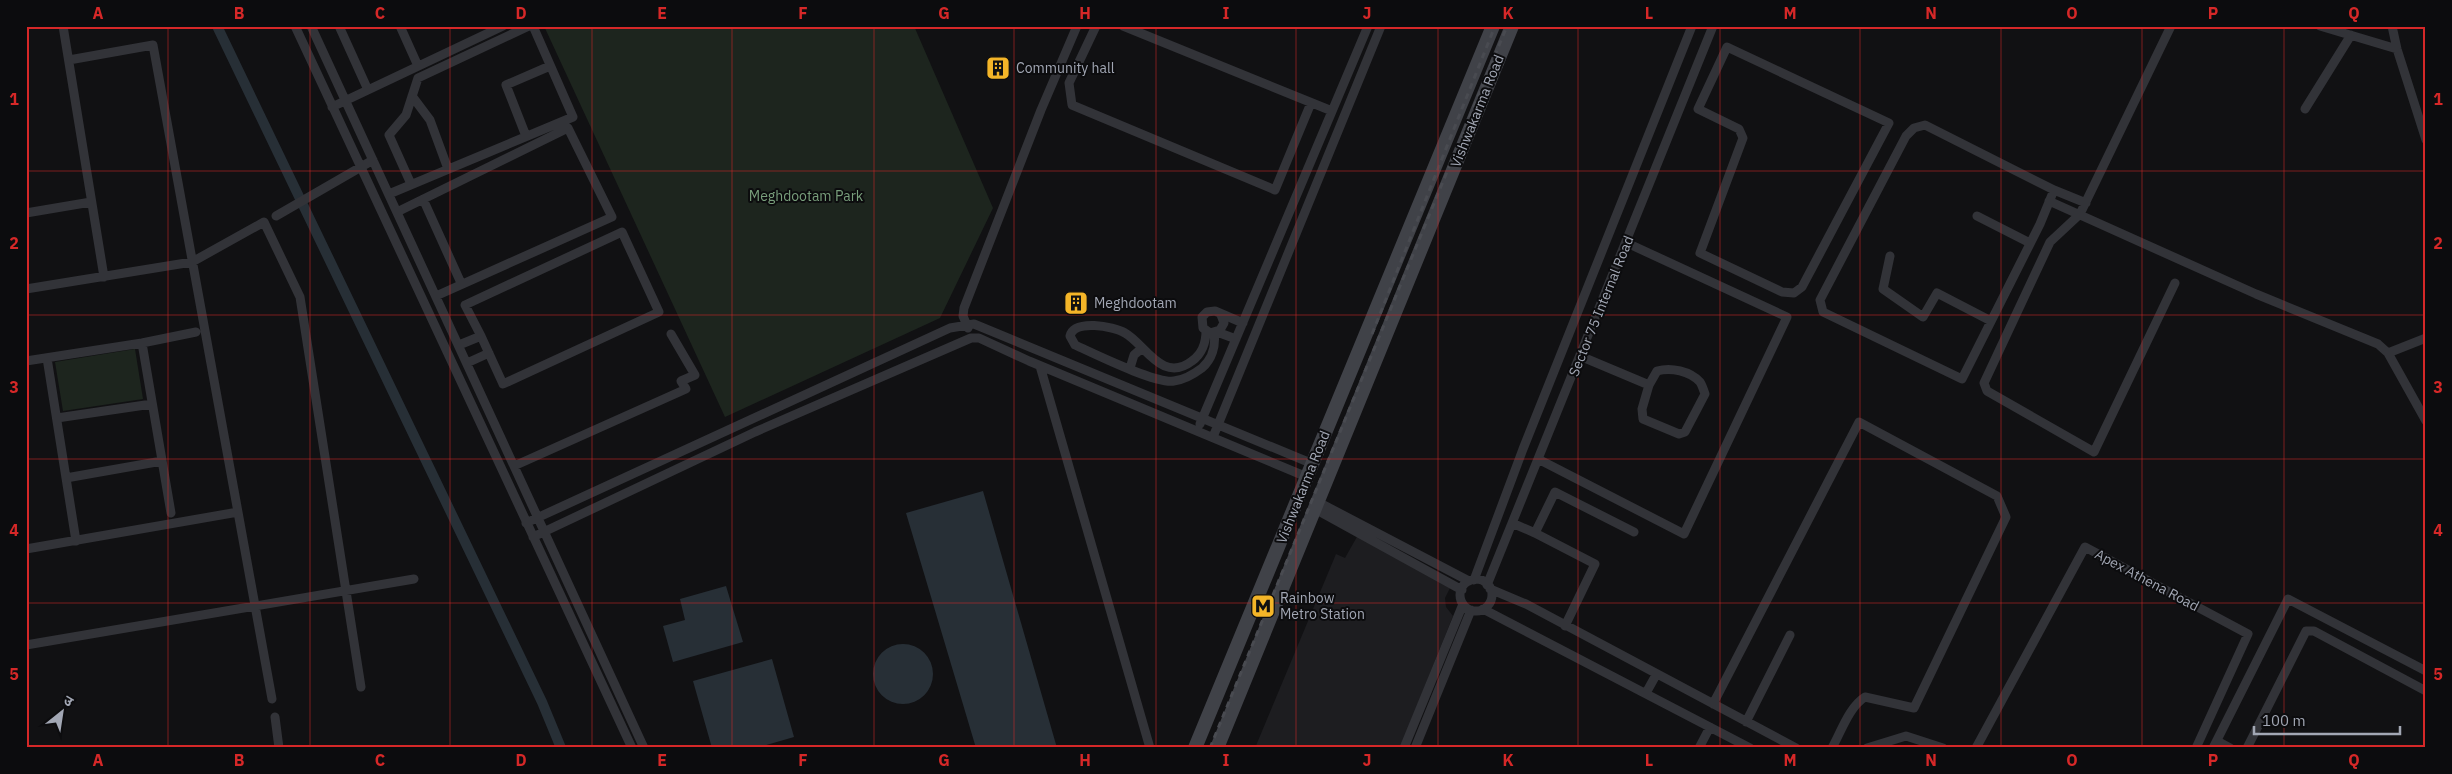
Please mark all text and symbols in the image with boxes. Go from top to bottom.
text: A [93,3,104,23]
text: B [234,3,245,23]
text: C [375,3,385,23]
text: D [515,3,527,23]
text: E [657,3,667,23]
text: F [798,3,808,23]
text: G [938,3,950,23]
text: H [1079,3,1091,23]
text: I [1223,3,1230,23]
text: J [1363,3,1371,23]
text: K [1502,3,1514,23]
text: L [1645,3,1653,23]
text: M [1783,3,1797,23]
text: N [1925,3,1937,23]
text: O [2066,3,2078,23]
text: P [2208,3,2218,23]
text: Q [2348,3,2360,23]
street label: Vishwakarma Road [1446,52,1508,170]
building icon: Community hall [985,55,1011,81]
place label: Community hall [1016,59,1115,77]
text: 1 [9,89,19,109]
text: 1 [2433,89,2443,109]
park label: Meghdootam Park [749,187,864,205]
text: 2 [9,233,19,253]
street label: Sector 75 Internal Road [1565,233,1637,379]
text: 2 [2433,233,2443,253]
building icon: Meghdootam [1063,290,1089,316]
place label: Meghdootam [1094,294,1177,312]
text: 3 [9,377,19,397]
text: 3 [2433,377,2443,397]
street label: Vishwakarma Road [1272,428,1334,546]
text: 4 [9,520,19,540]
text: 4 [2433,520,2443,540]
street label: Apex Athena Road [2092,545,2202,615]
place label: Rainbow Metro Station [1280,589,1365,623]
metro station icon: Rainbow Metro Station [1250,593,1276,619]
text: 5 [9,664,19,684]
text: 5 [2433,664,2443,684]
north arrow [38,686,88,736]
text: उ [60,691,77,711]
scale bar [2254,704,2401,736]
text: 100 m [2262,711,2306,730]
text: A [93,750,104,770]
text: B [234,750,245,770]
text: C [375,750,385,770]
text: D [515,750,527,770]
text: E [657,750,667,770]
text: F [798,750,808,770]
text: G [938,750,950,770]
text: H [1079,750,1091,770]
text: I [1223,750,1230,770]
text: J [1363,750,1371,770]
text: K [1502,750,1514,770]
text: L [1645,750,1653,770]
text: M [1783,750,1797,770]
text: N [1925,750,1937,770]
text: O [2066,750,2078,770]
text: P [2208,750,2218,770]
text: Q [2348,750,2360,770]

